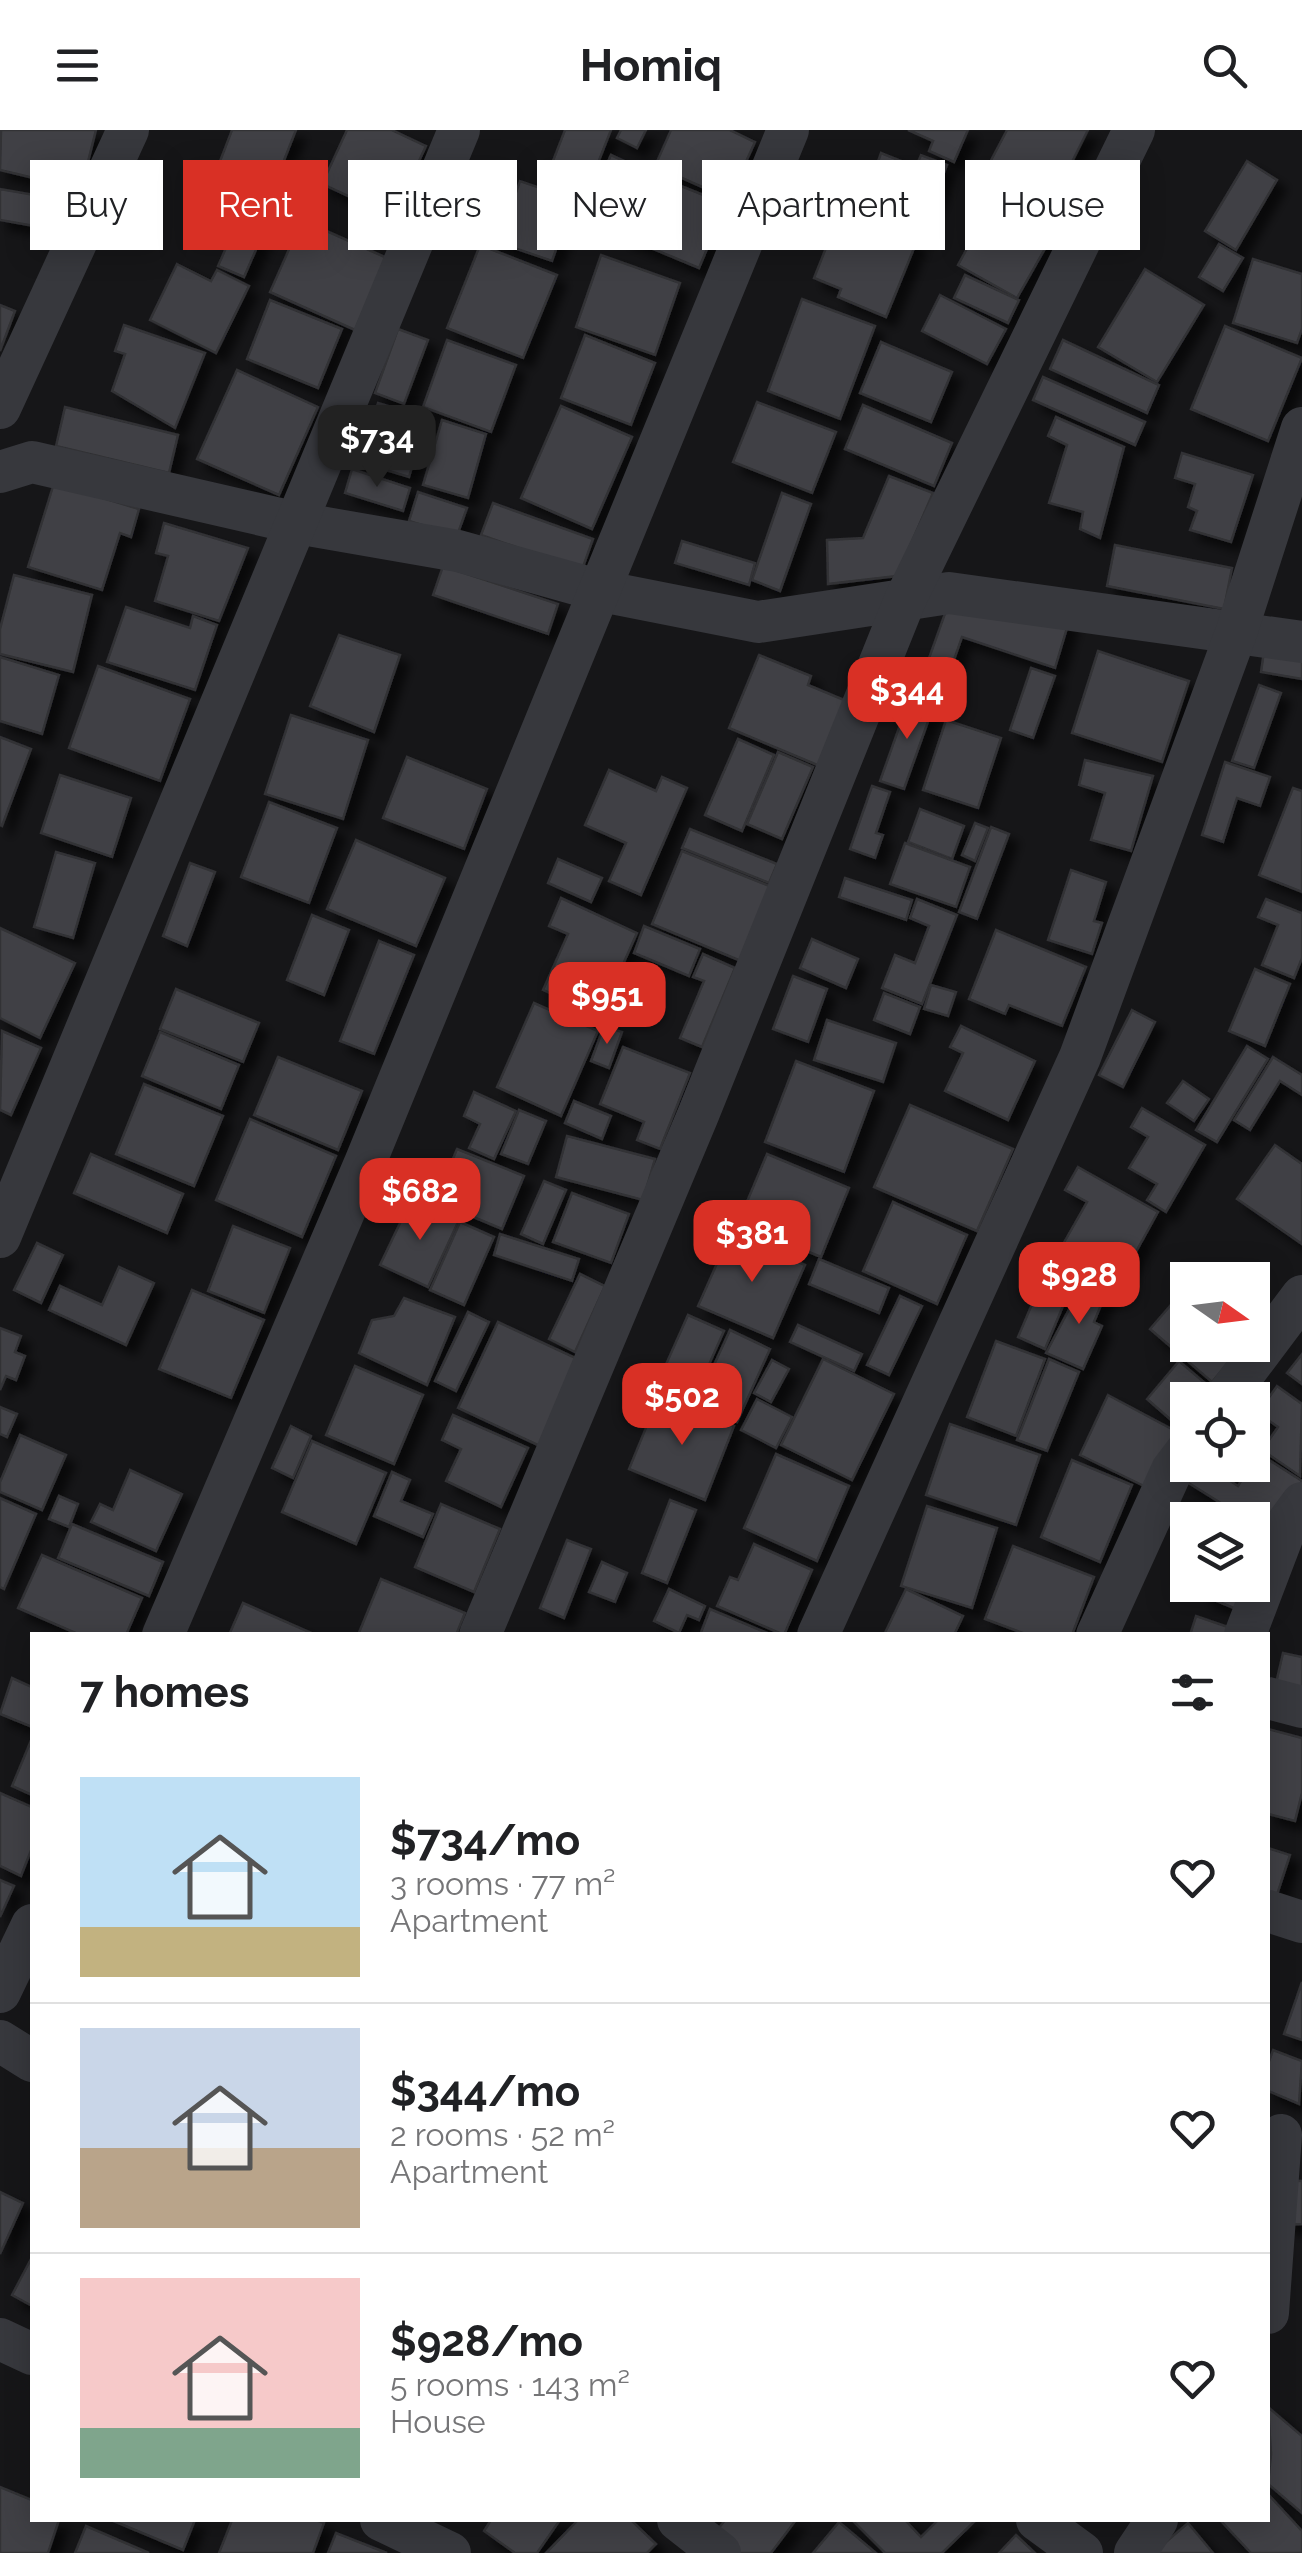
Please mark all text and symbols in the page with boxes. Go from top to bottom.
icon: menu [50,38,105,93]
icon: search [1197,38,1252,93]
text: Homiq [580,39,722,92]
chip: Buy [30,160,163,250]
chip: Rent [183,160,328,250]
chip: Filters [348,160,517,250]
chip: New [537,160,682,250]
chip: Apartment [702,160,945,250]
chip: House [965,160,1140,250]
pin: $734 [318,405,436,490]
text: $734 [340,419,414,456]
pin: $344 [848,657,966,742]
text: $344 [870,671,944,708]
pin: $951 [548,962,666,1047]
text: $951 [571,976,643,1013]
pin: $682 [361,1158,479,1243]
text: $682 [381,1172,459,1209]
pin: $381 [693,1200,811,1285]
text: $381 [715,1214,789,1251]
pin: $928 [1020,1242,1138,1327]
text: $928 [1041,1256,1117,1293]
north arrow [1170,1262,1270,1362]
map controls [1170,1262,1270,1602]
pin: $502 [623,1363,741,1448]
text: $502 [644,1377,720,1414]
button: locate [1170,1382,1270,1482]
button: layers [1170,1502,1270,1602]
icon: filters [1165,1665,1220,1720]
text: 7 homes [80,1668,249,1717]
text: $734/mo [390,1816,580,1865]
icon: home [160,1817,280,1937]
icon: heart [1165,1850,1220,1905]
text: 3 rooms · 77 m² [390,1865,616,1902]
text: Apartment [390,1902,548,1939]
text: $344/mo [390,2067,580,2116]
icon: home [160,2068,280,2188]
icon: heart [1165,2101,1220,2156]
text: 2 rooms · 52 m² [390,2116,615,2153]
text: Apartment [390,2153,548,2190]
text: $928/mo [390,2317,583,2366]
icon: home [160,2318,280,2438]
icon: heart [1165,2351,1220,2406]
text: 5 rooms · 143 m² [390,2366,630,2403]
text: House [390,2403,486,2440]

